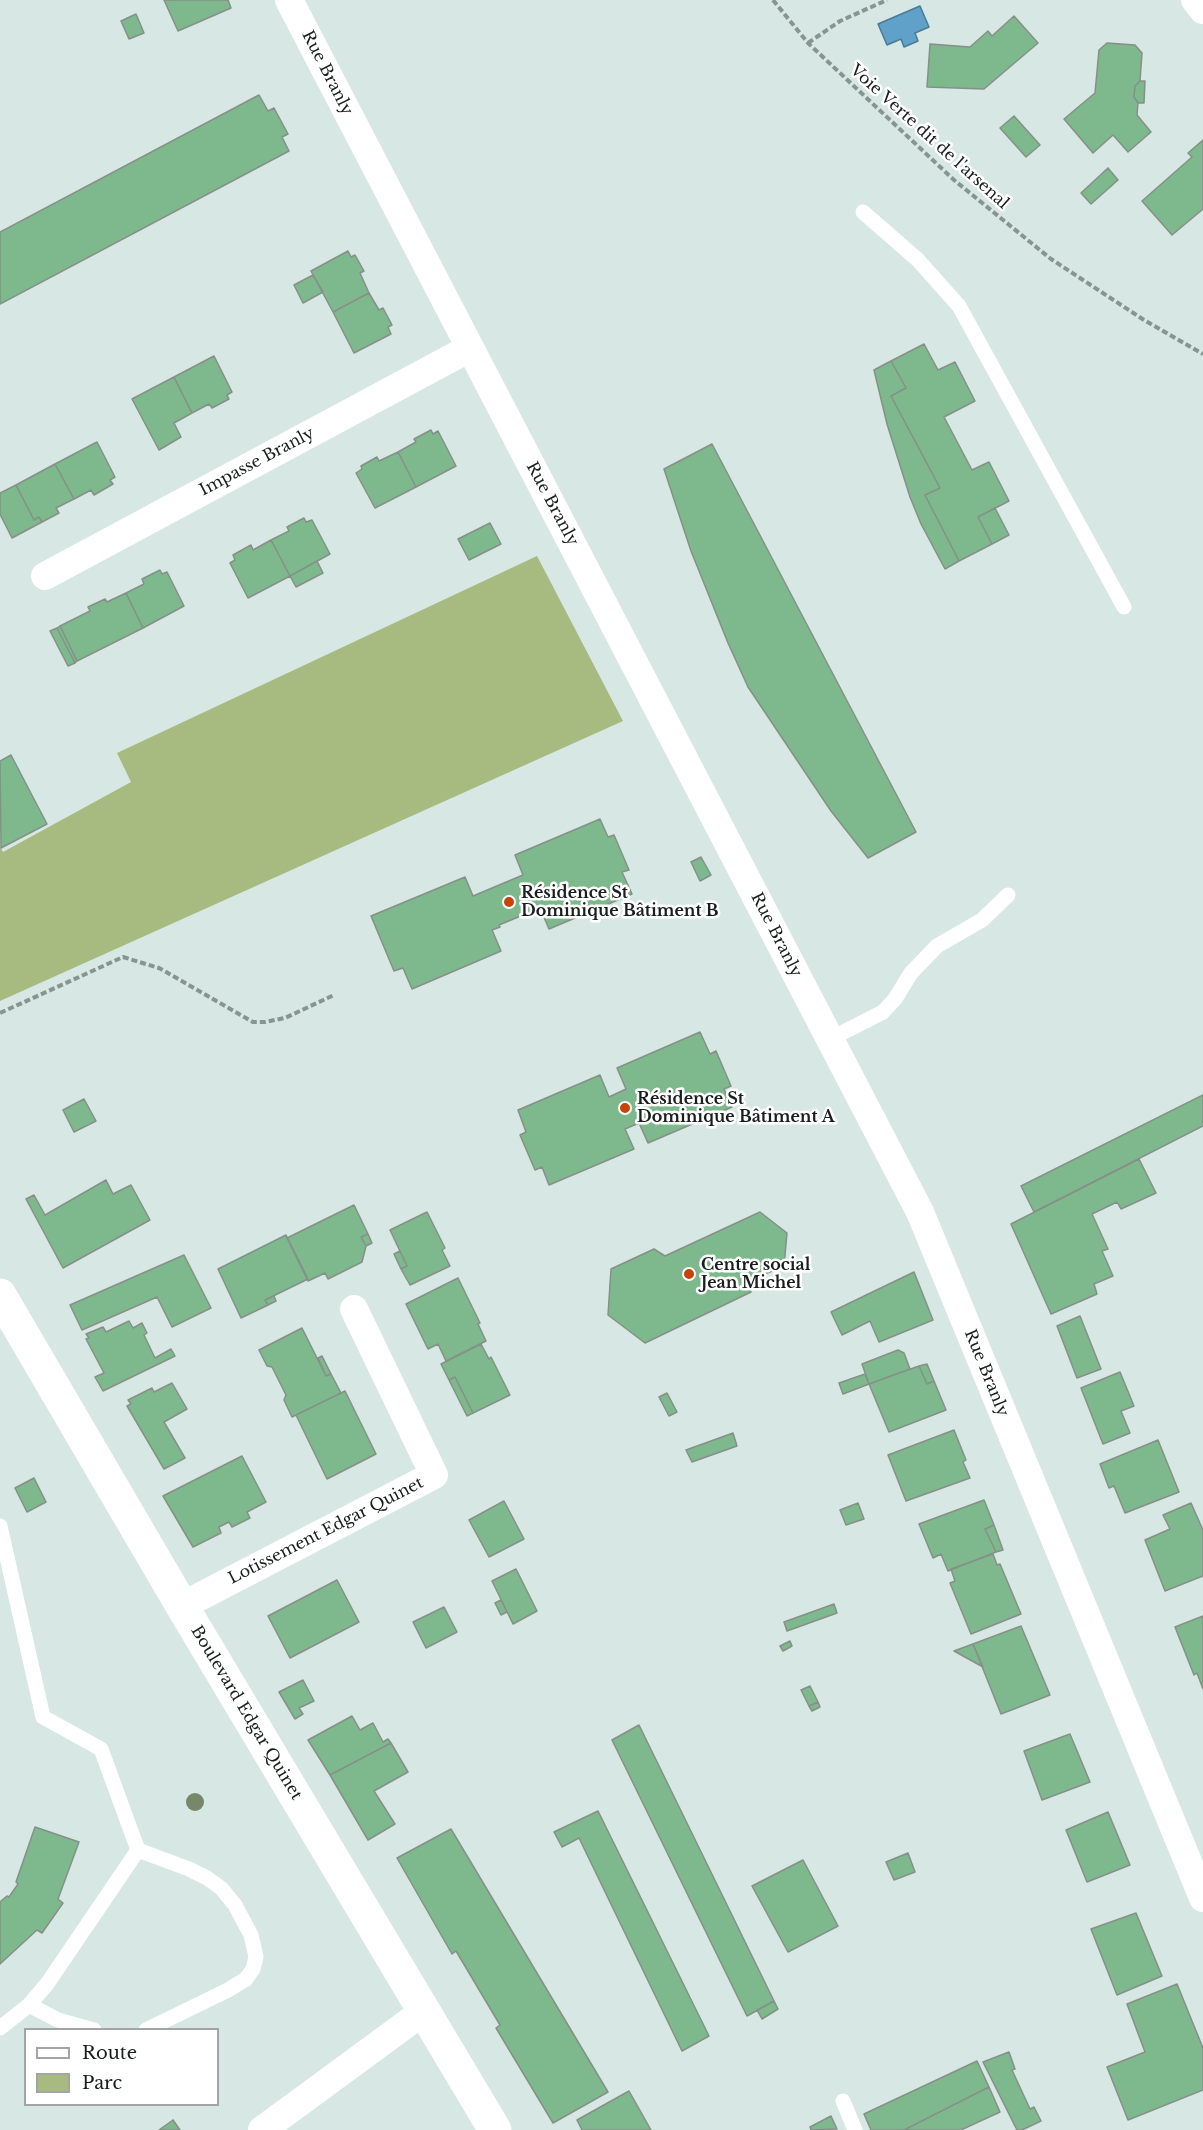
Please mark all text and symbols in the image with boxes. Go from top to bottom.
street label: Rue Branly [298,28,356,118]
street label: Voie Verte dit de l'arsenal [846,61,1012,213]
street label: Impasse Branly [196,424,318,500]
street label: Rue Branly [522,459,582,549]
place label: Résidence St Dominique Bâtiment B [521,883,719,921]
street label: Rue Branly [747,890,805,980]
marker: Résidence St Dominique Bâtiment B [502,895,516,909]
place label: Résidence St Dominique Bâtiment A [637,1089,835,1127]
marker: Résidence St Dominique Bâtiment A [618,1101,632,1115]
place label: Centre social Jean Michel [701,1255,810,1293]
marker: Centre social Jean Michel [682,1267,696,1281]
street label: Rue Branly [960,1327,1012,1419]
street label: Lotissement Edgar Quinet [225,1473,427,1589]
street label: Boulevard Edgar Quinet [186,1623,306,1803]
legend [24,2028,219,2106]
text: Route [82,2042,137,2064]
text: Parc [82,2072,122,2094]

